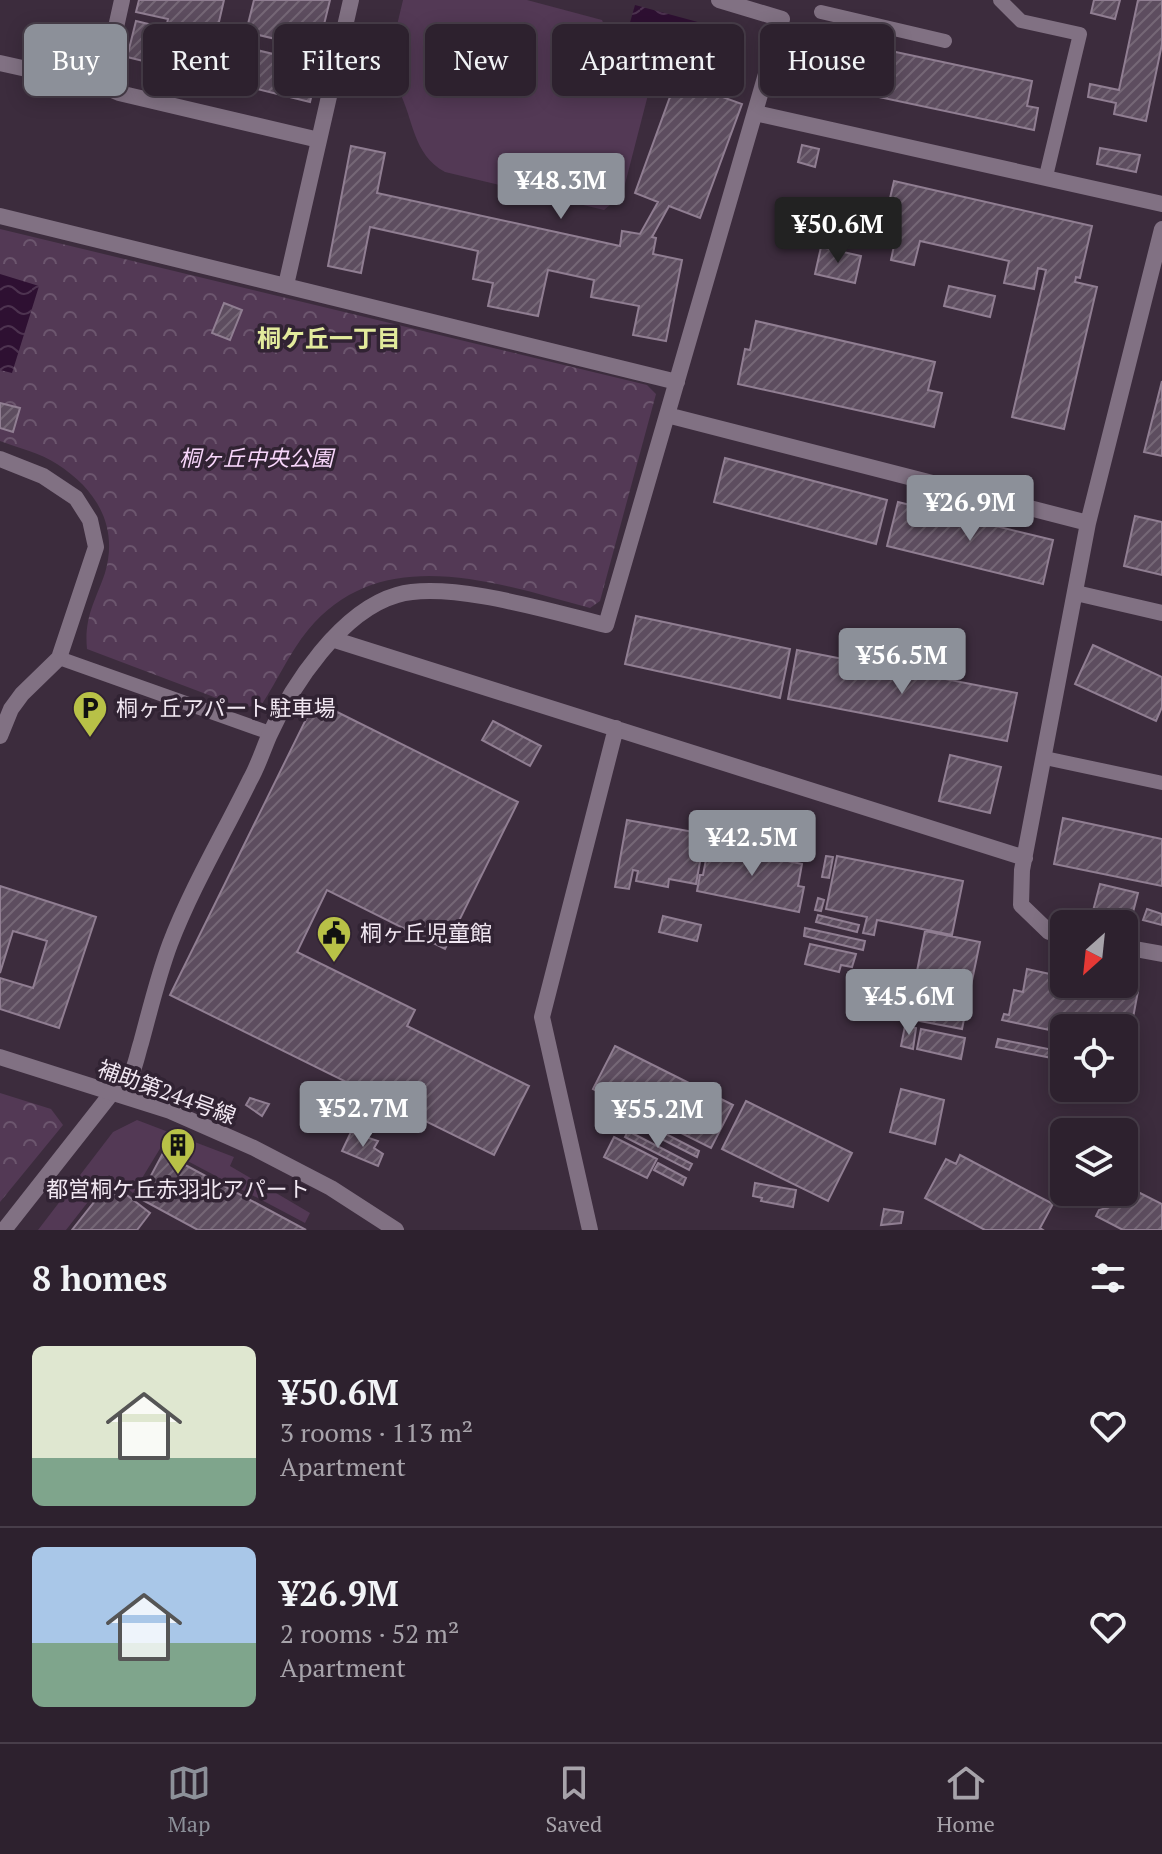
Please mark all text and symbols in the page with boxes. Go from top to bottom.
chip: Buy [24,24,127,96]
chip: Rent [143,24,258,96]
chip: Filters [274,24,409,96]
chip: New [425,24,536,96]
chip: Apartment [552,24,744,96]
chip: House [760,24,894,96]
pin: ¥48.3M [496,153,626,221]
text: ¥48.3M [516,162,606,196]
pin: ¥50.6M [773,197,903,265]
text: ¥50.6M [793,206,883,240]
district label: 桐ケ丘一丁目 [257,322,401,354]
park label: 桐ヶ丘中央公園 [179,443,336,472]
pin: ¥26.9M [905,475,1035,543]
text: ¥26.9M [925,484,1015,518]
pin: ¥56.5M [837,628,967,696]
text: ¥56.5M [857,637,947,671]
parking icon: 桐ヶ丘アパート駐車場 [71,689,109,739]
place label: 桐ヶ丘アパート駐車場 [116,693,336,722]
pin: ¥42.5M [687,810,817,878]
text: ¥42.5M [707,819,797,853]
north arrow [1050,910,1138,998]
map controls [1050,910,1138,1206]
public building icon: 桐ヶ丘児童館 [315,914,353,964]
place label: 桐ヶ丘児童館 [360,918,492,947]
pin: ¥45.6M [844,969,974,1037]
text: ¥45.6M [864,978,954,1012]
button: locate [1050,1014,1138,1102]
street label: 補助第244号線 [94,1053,240,1130]
pin: ¥52.7M [298,1081,428,1149]
pin: ¥55.2M [593,1082,723,1150]
text: ¥52.7M [318,1090,408,1124]
text: ¥55.2M [613,1091,703,1125]
button: layers [1050,1118,1138,1206]
building icon: 都営桐ケ丘赤羽北アパート [159,1126,197,1176]
place label: 都営桐ケ丘赤羽北アパート [46,1174,310,1203]
text: 8 homes [32,1256,167,1301]
icon: filters [1086,1256,1130,1300]
text: ¥50.6M [280,1370,399,1415]
icon: home [96,1378,192,1474]
icon: heart [1086,1404,1130,1448]
text: 3 rooms · 113 m² [280,1415,473,1449]
text: Apartment [280,1449,406,1483]
text: ¥26.9M [280,1571,399,1616]
icon: home [96,1579,192,1675]
icon: heart [1086,1605,1130,1649]
text: 2 rooms · 52 m² [280,1616,459,1650]
text: Apartment [280,1650,406,1684]
tab: Map [167,1761,211,1838]
tab: Saved [545,1761,602,1838]
tab: Home [937,1761,995,1838]

